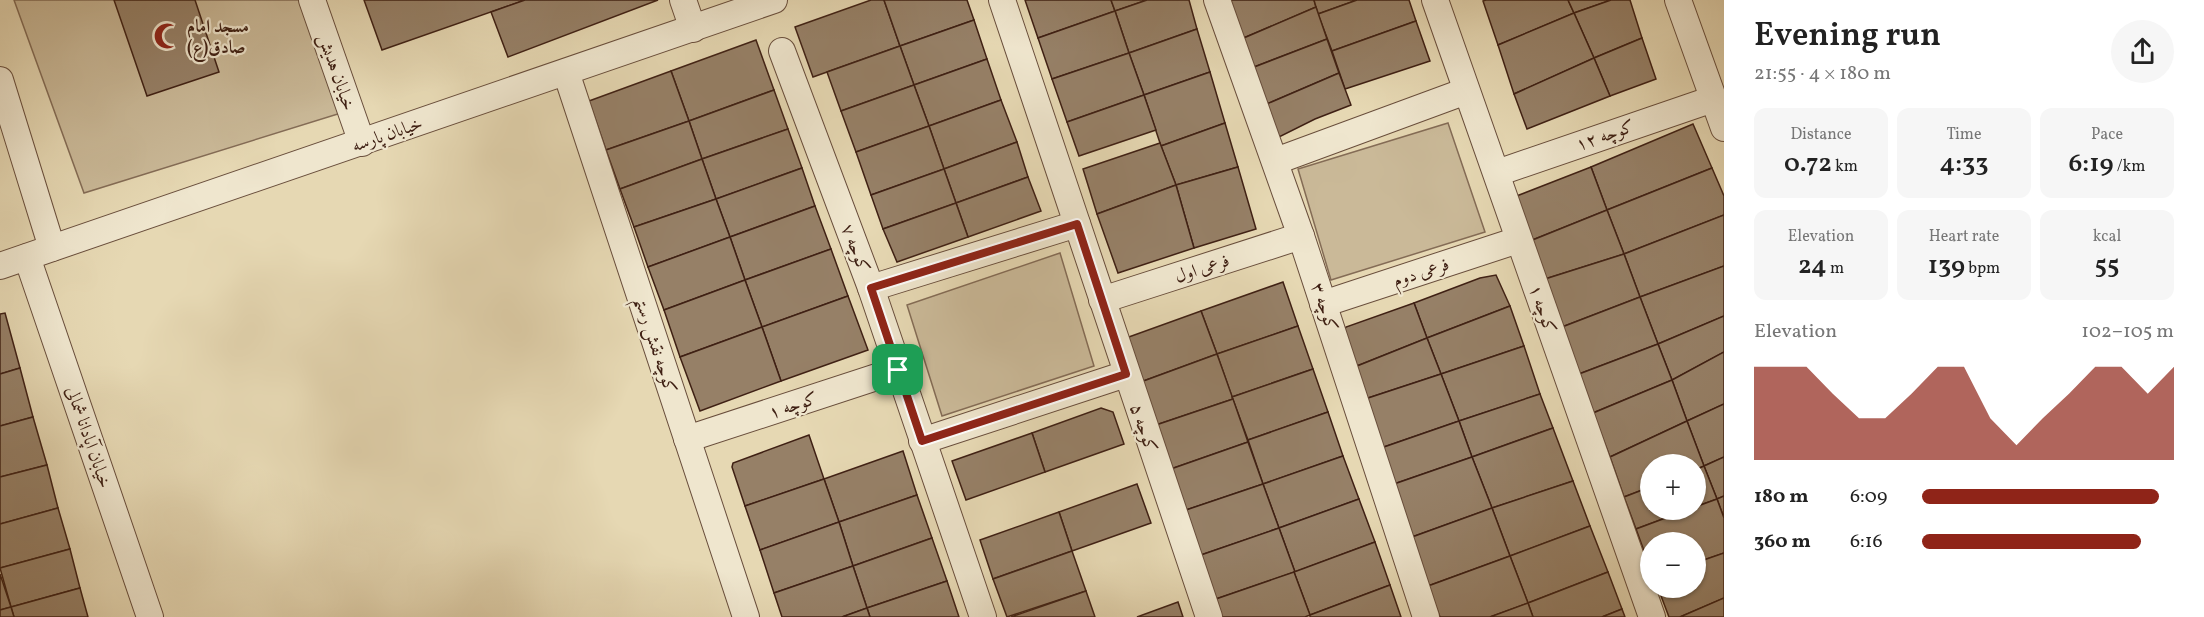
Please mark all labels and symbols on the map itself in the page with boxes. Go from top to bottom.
place label: مسجد امام صادق(ع) [187,15,249,62]
mosque icon: مسجد امام صادق(ع) [152,21,182,51]
street label: خیابان هدیش [311,31,360,114]
street label: خیابان پارسه [349,112,426,159]
street label: کوچه ۱۲ [1573,115,1638,158]
street label: کوچه ۷ [834,221,875,276]
street label: فرعی اول [1172,249,1233,290]
street label: فرعی دوم [1390,253,1453,296]
street label: کوچه ۳ [1304,280,1343,335]
street label: کوچه ۱ [1522,282,1562,337]
street label: کوچه نقش رستم [623,294,682,398]
pin [872,344,923,395]
street label: خیابان آپادانا شمالی [59,383,117,492]
street label: کوچه ۱ [766,387,821,426]
street label: کوچه ۵ [1123,401,1163,456]

